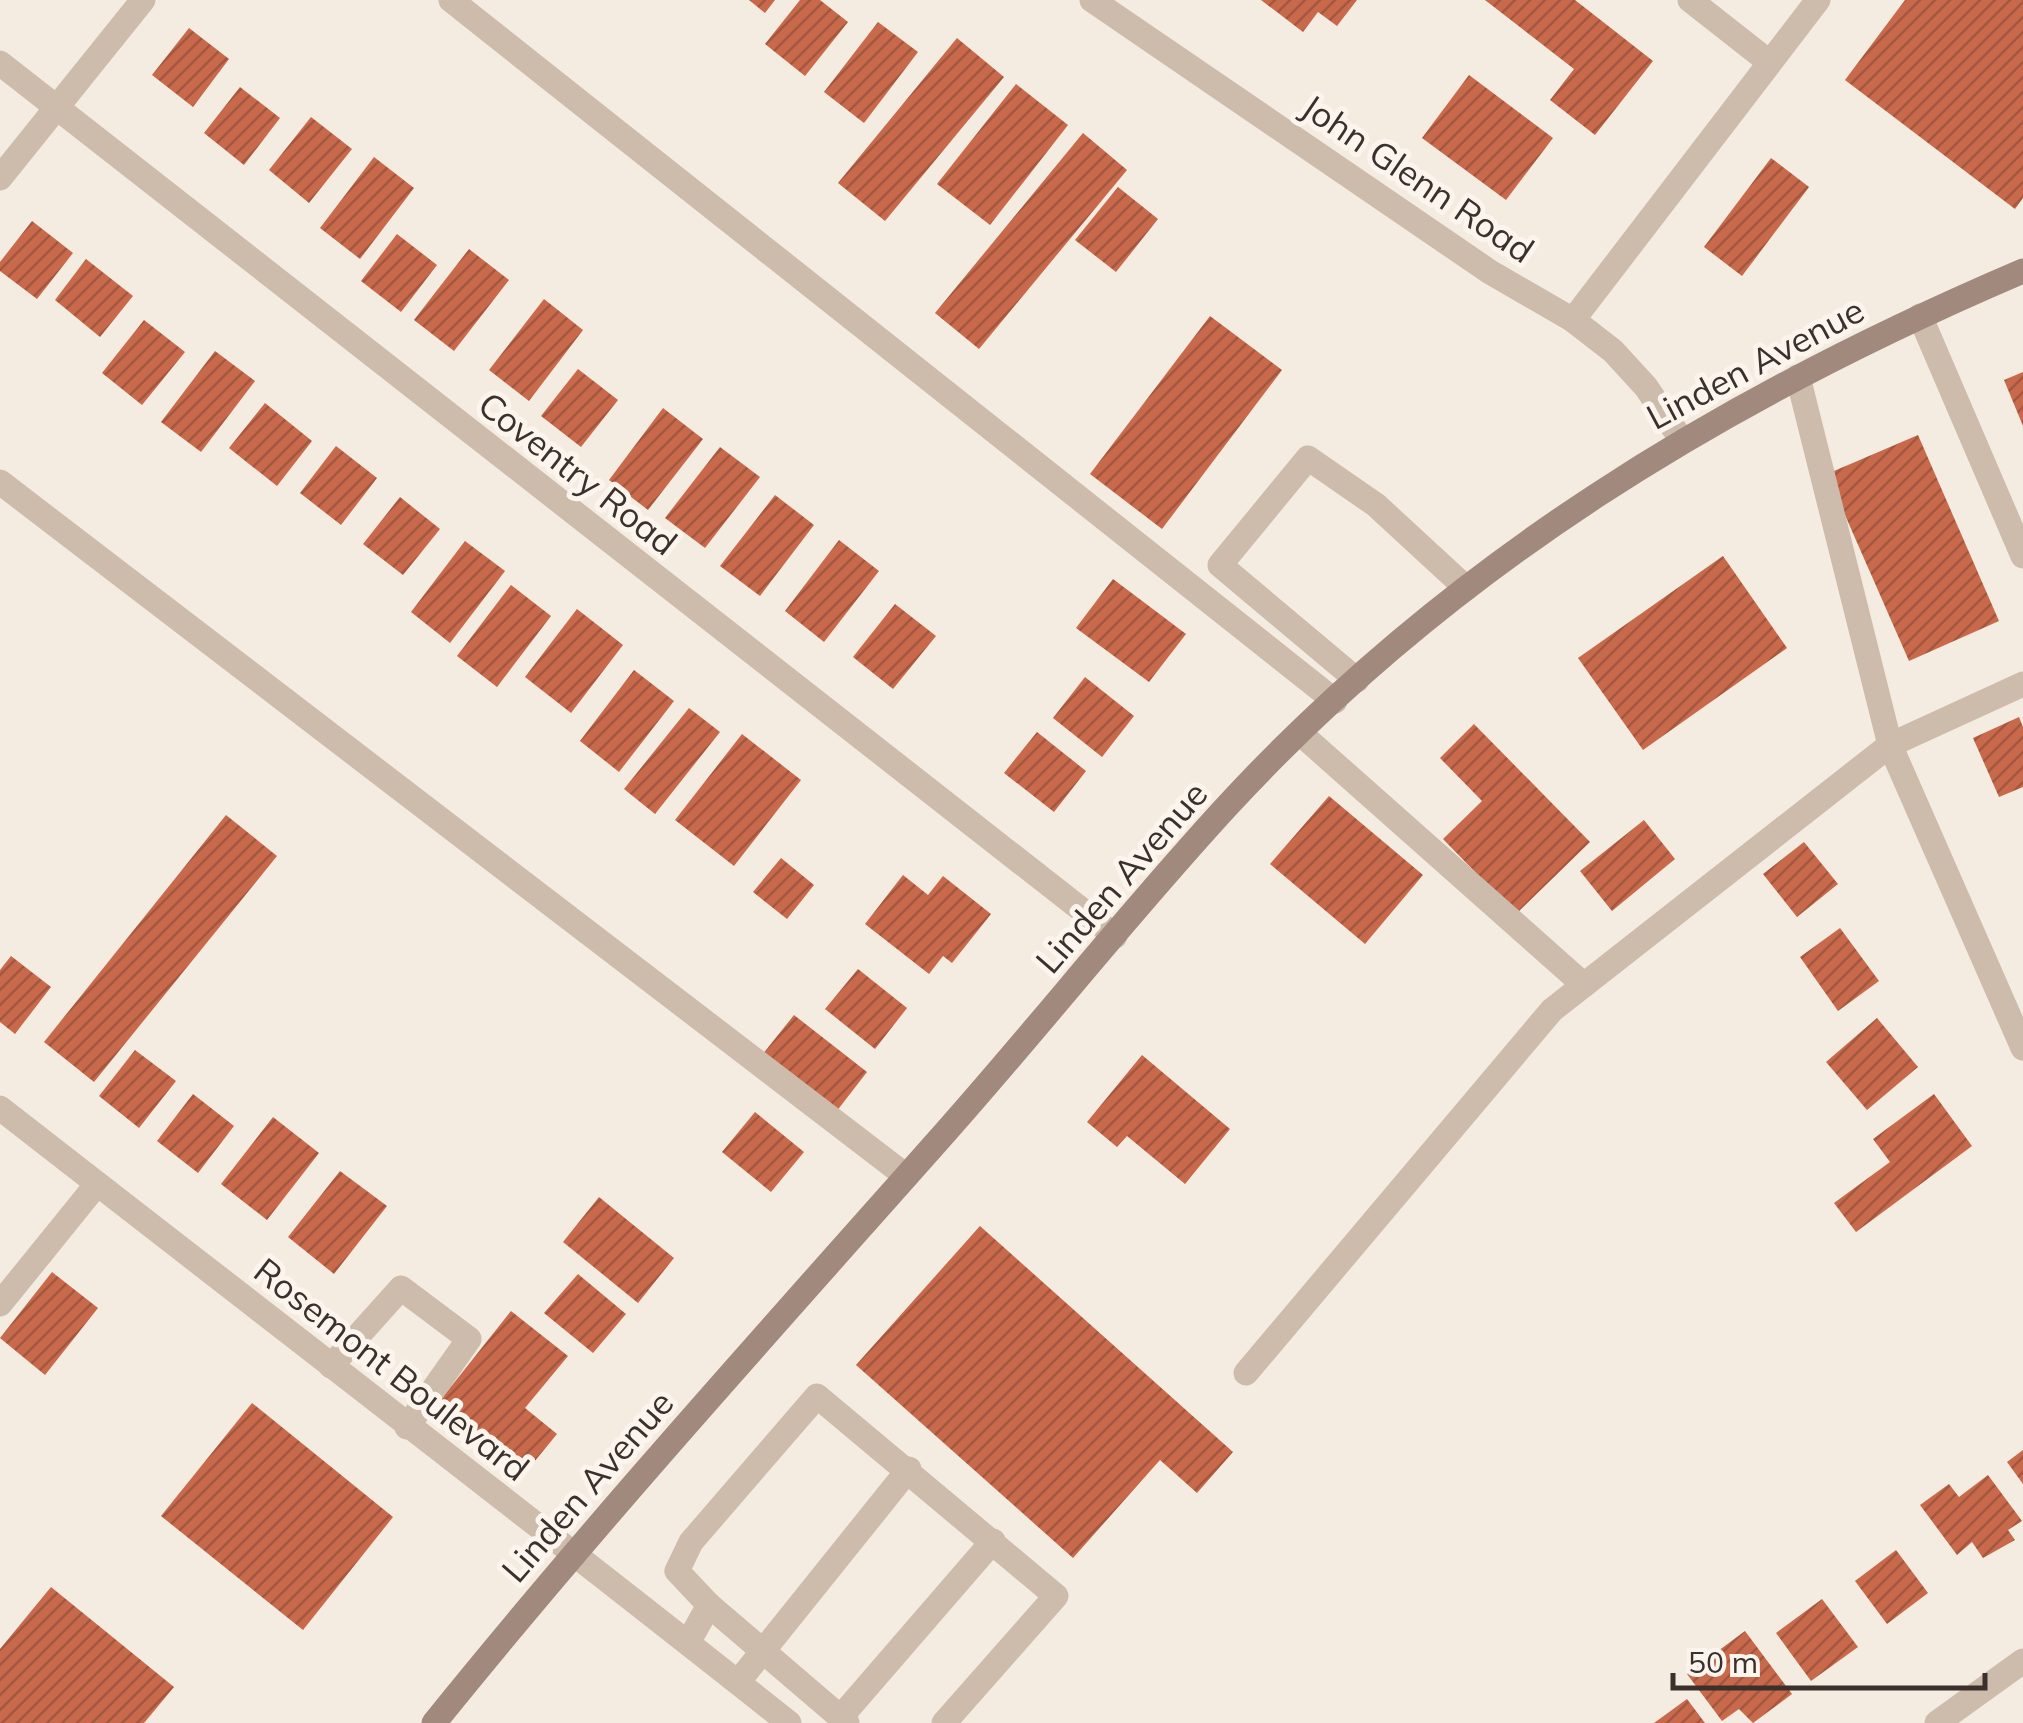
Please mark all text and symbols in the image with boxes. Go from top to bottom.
street label: John Glenn Road [1294,84,1542,272]
street label: Linden Avenue [1639,287,1871,439]
street label: Coventry Road [470,382,686,564]
street label: Linden Avenue [1026,772,1216,982]
street label: Rosemont Boulevard [246,1248,538,1490]
street label: Linden Avenue [492,1381,682,1591]
scale bar [1673,1628,1986,1690]
text: 50 m [1688,1643,1758,1681]

